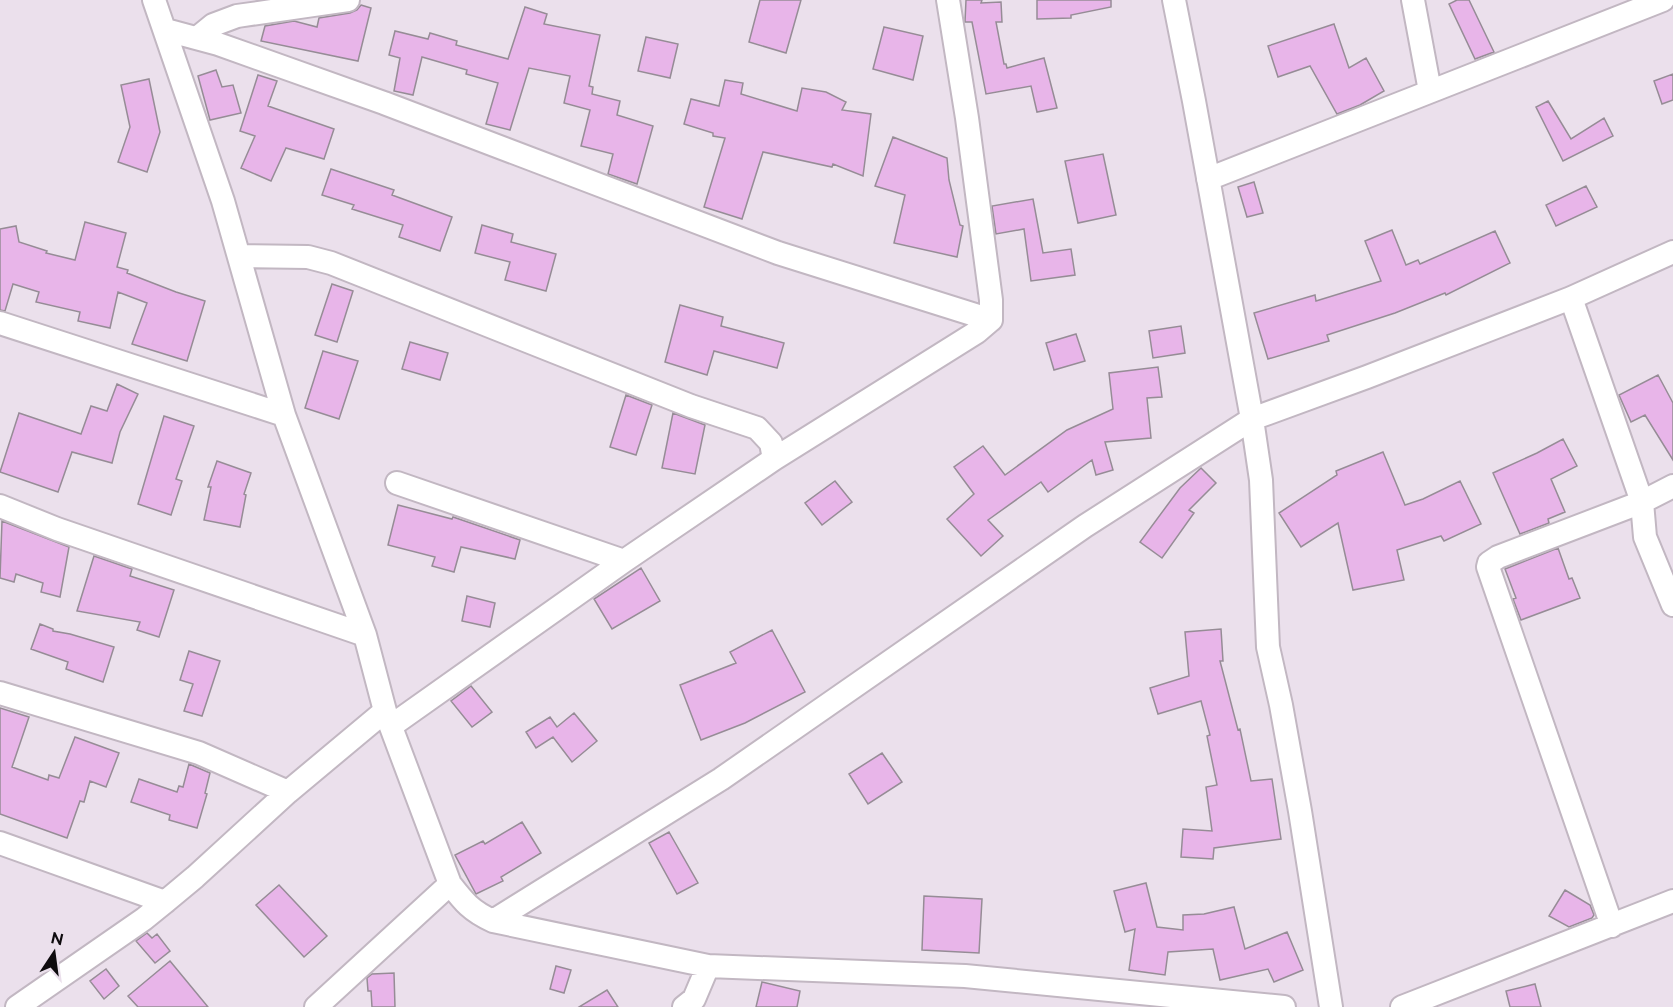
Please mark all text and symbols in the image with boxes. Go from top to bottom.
north arrow [24,923,84,983]
text: N [49,928,65,950]

